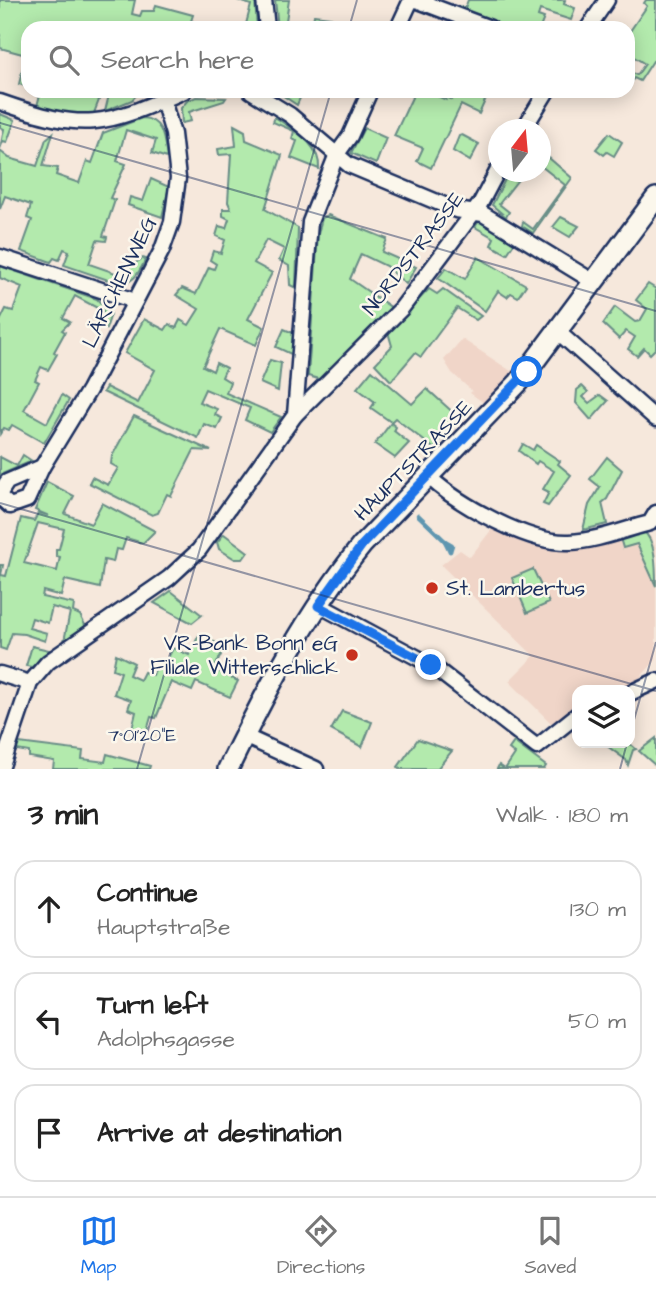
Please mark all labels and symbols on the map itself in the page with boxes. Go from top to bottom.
north arrow [488,119,551,182]
street label: NORDSTRASSE [356,185,471,321]
street label: LÄRCHENWEG [75,211,164,353]
route start [511,356,542,387]
street label: HAUPTSTRASSE [348,393,479,528]
place label: St. Lambertus [446,574,585,603]
marker: St. Lambertus [424,580,440,596]
place label: VR-Bank Bonn eG Filiale Witterschlick [150,629,338,682]
marker: VR-Bank Bonn eG Filiale Witterschlick [344,647,360,663]
route end [415,649,446,680]
text: 7°01'20"E [108,723,176,748]

